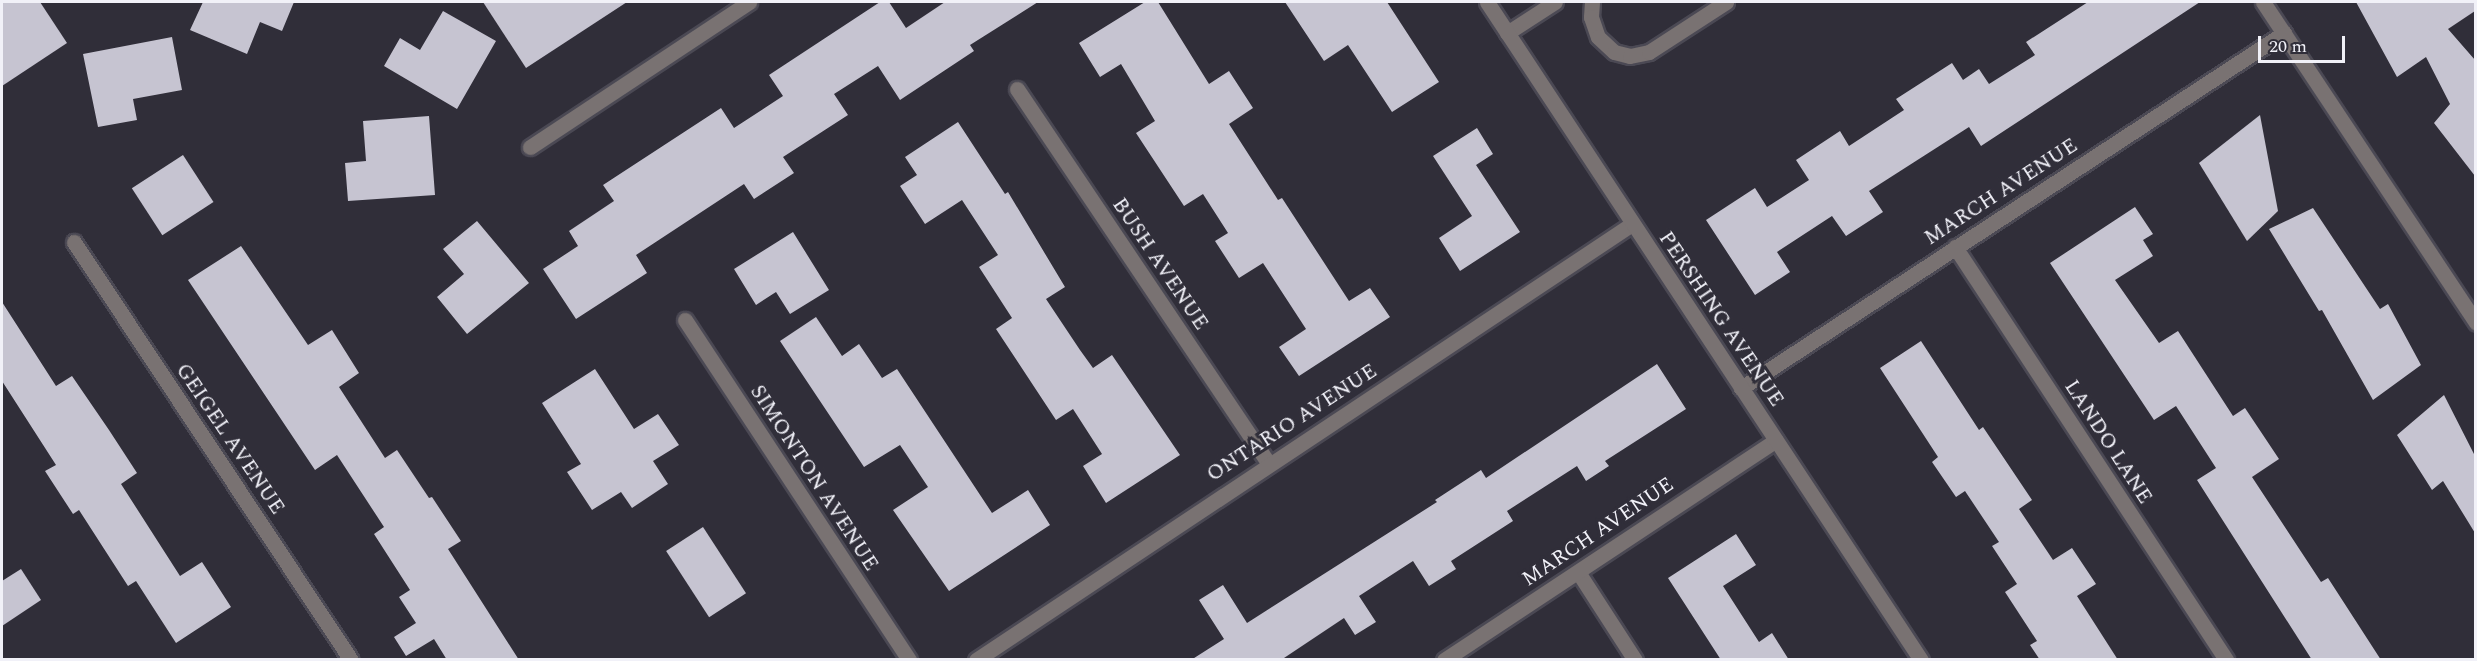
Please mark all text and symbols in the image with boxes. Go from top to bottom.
scale bar [2261,24,2348,62]
text: 20 m [2269,33,2307,60]
street label: MARCH AVENUE [1920,133,2082,251]
street label: BUSH AVENUE [1106,193,1214,335]
street label: PERSHING AVENUE [1653,227,1789,411]
street label: GEIGEL AVENUE [170,359,290,519]
street label: ONTARIO AVENUE [1202,359,1382,487]
street label: LANDO LANE [2059,375,2157,509]
street label: SIMONTON AVENUE [744,380,884,576]
street label: MARCH AVENUE [1517,472,1679,592]

